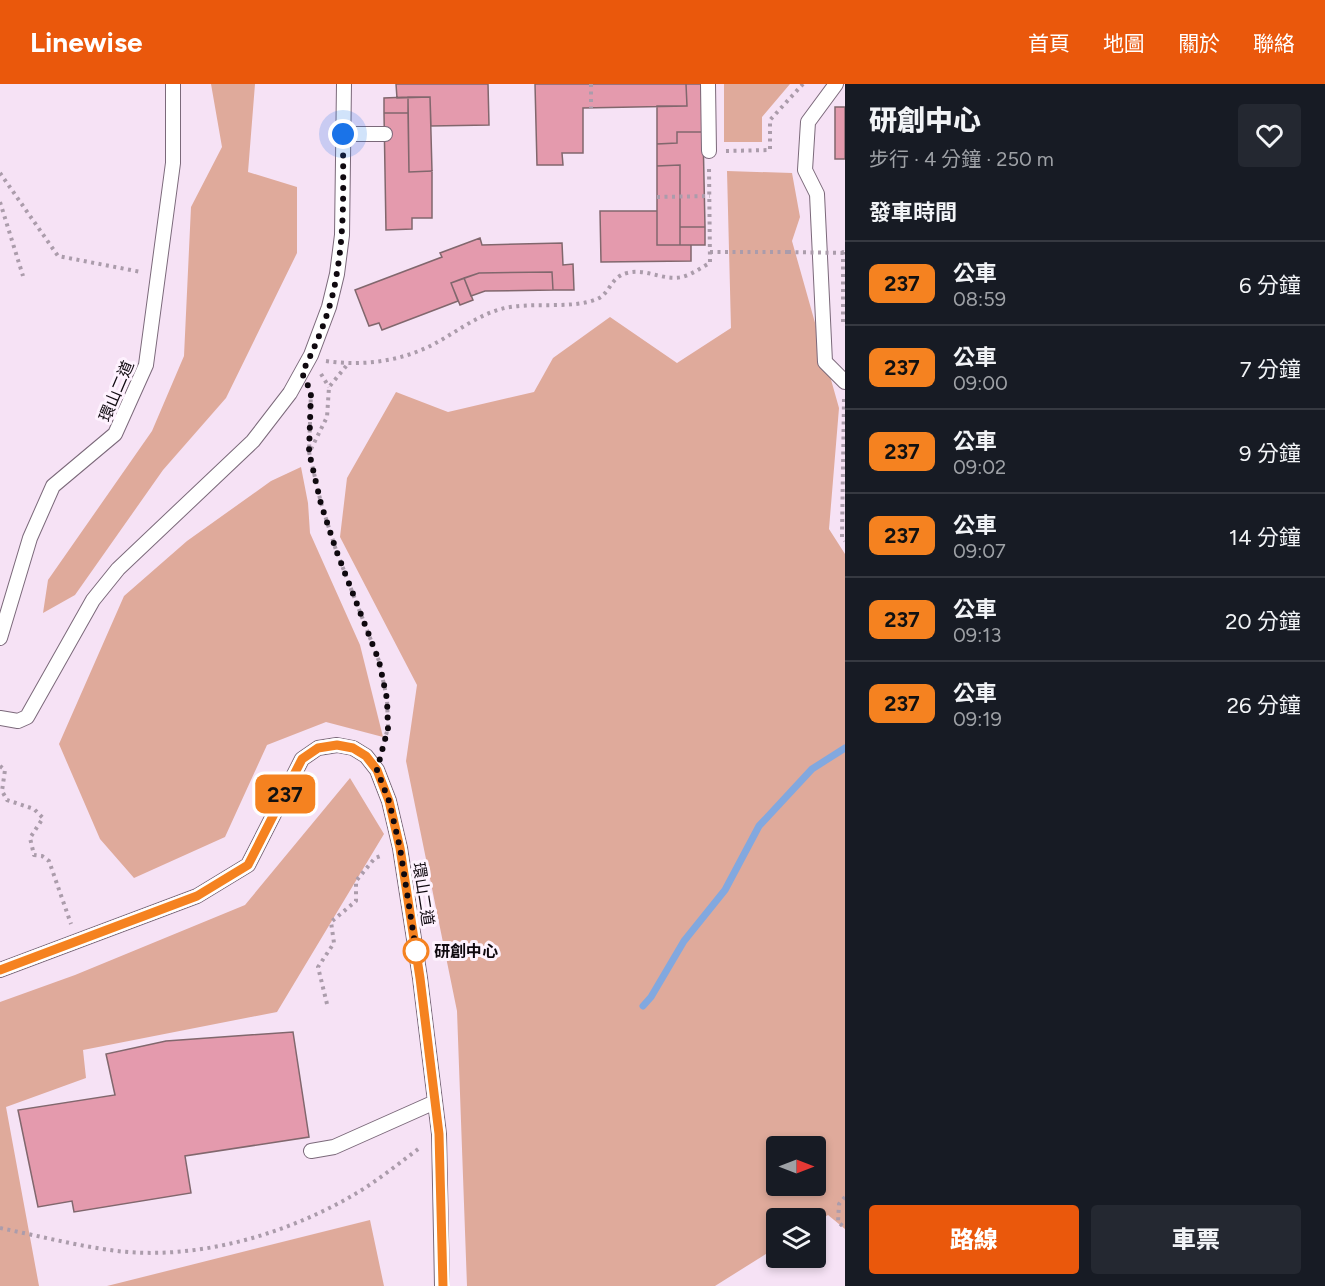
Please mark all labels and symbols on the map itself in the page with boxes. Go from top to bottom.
your location [328,119,358,149]
street label: 環山二道 [95,358,138,424]
line badge: 237 [250,774,320,814]
street label: 環山二道 [409,861,438,927]
marker: 研創中心 [403,938,429,964]
place label: 研創中心 [434,942,498,961]
north arrow [766,1136,826,1196]

